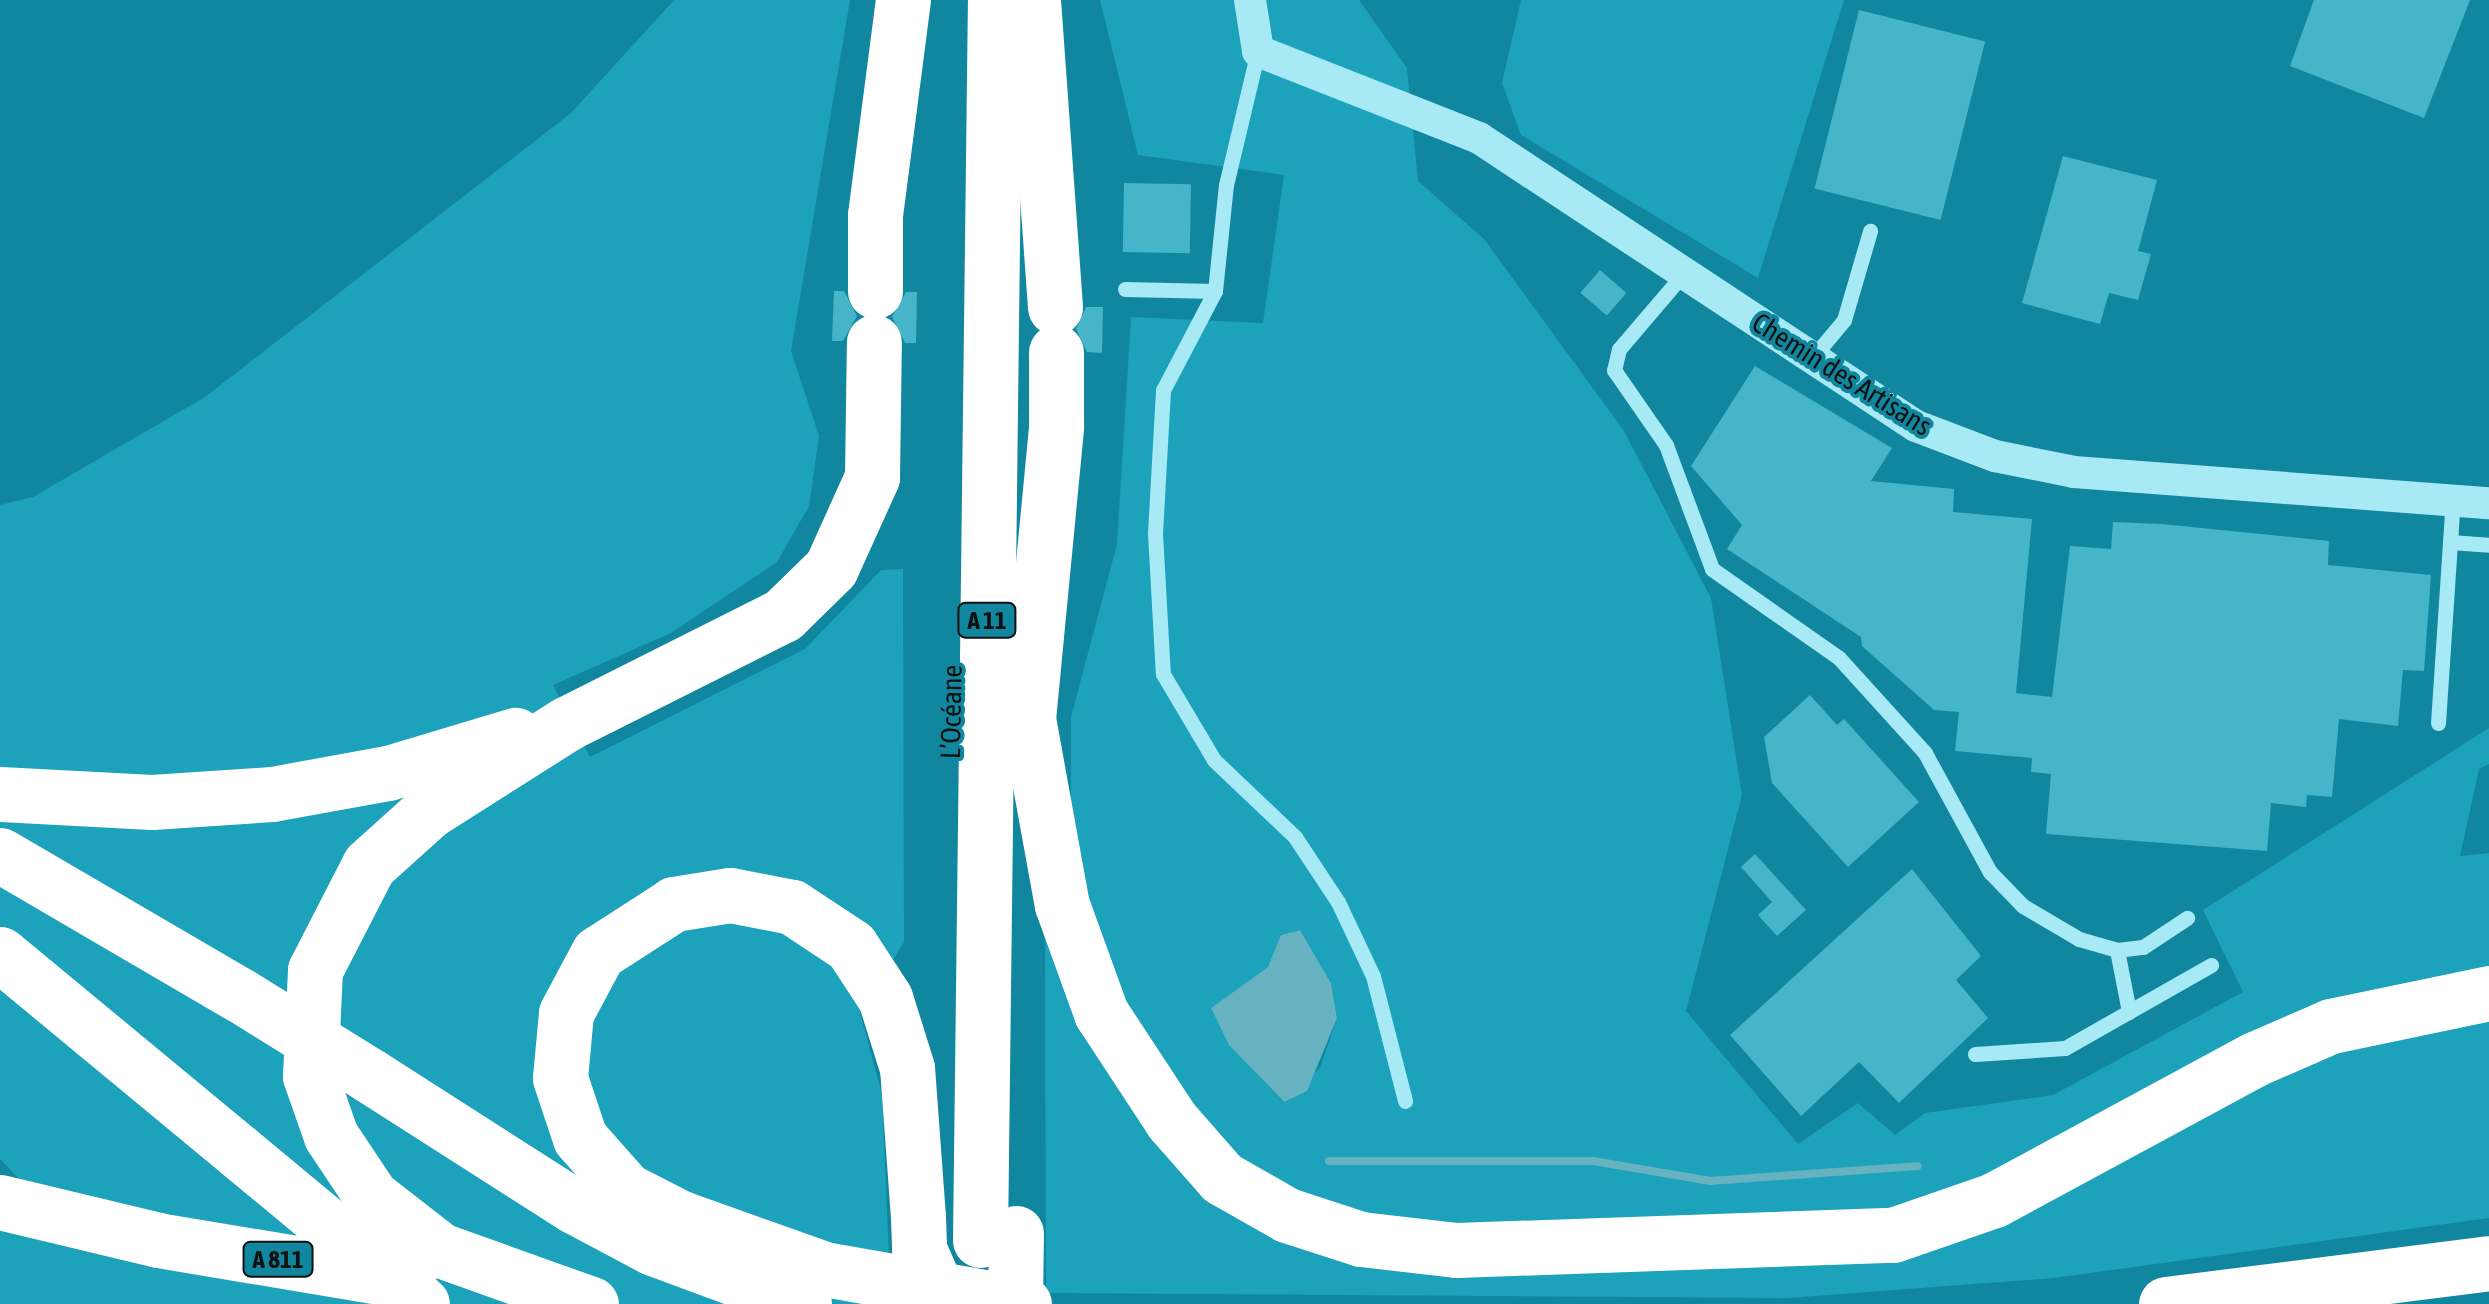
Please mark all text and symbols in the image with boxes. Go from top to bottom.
street label: Chemin des Artisans [1746,305,1938,443]
road number: A 11 [957,600,1017,640]
street label: L’Océane [933,665,969,759]
road number: A 811 [240,1239,316,1279]

